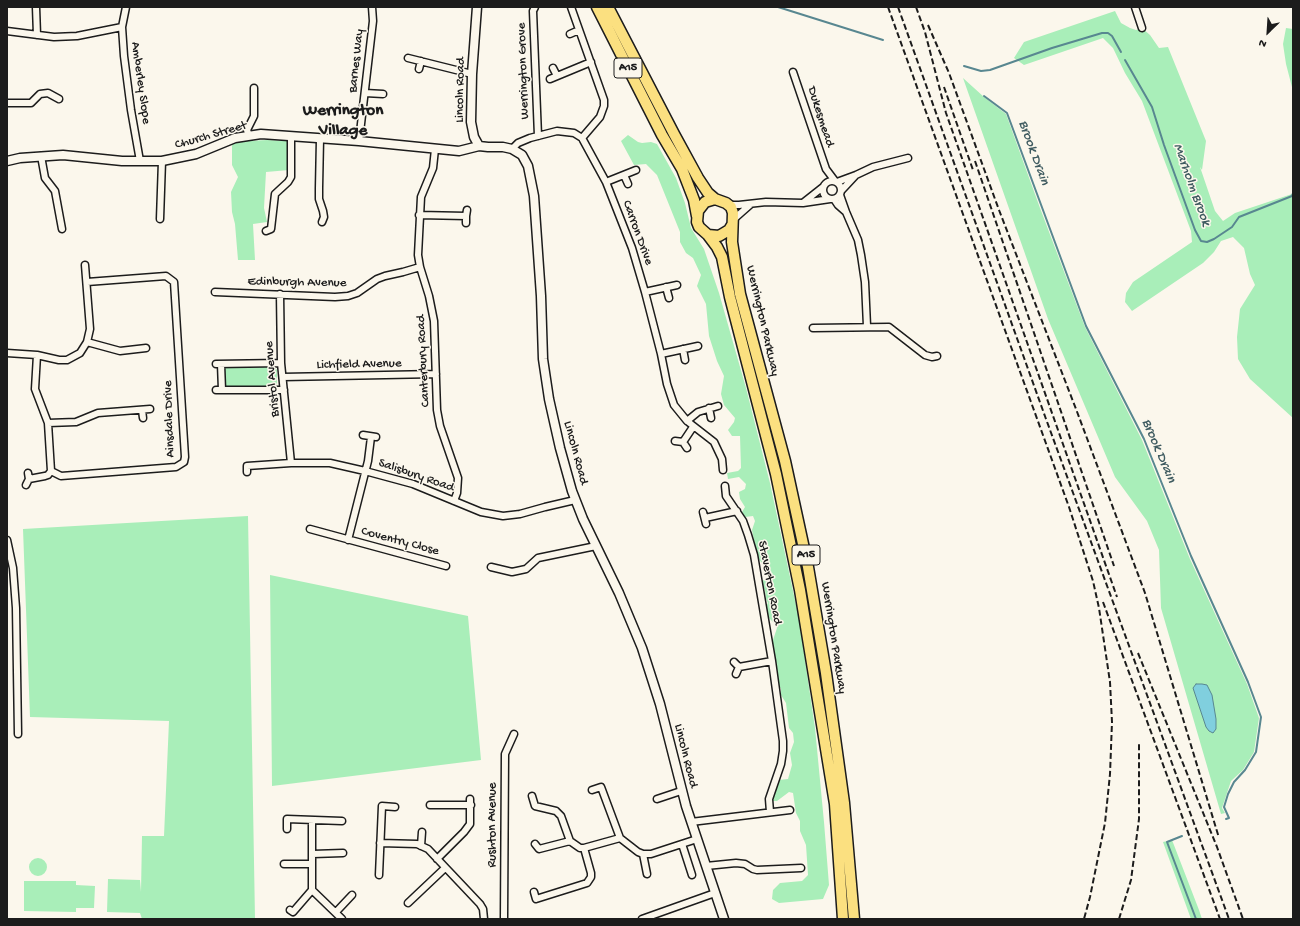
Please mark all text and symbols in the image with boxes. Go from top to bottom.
north arrow [1248,12,1288,52]
street label: Werrington Grove [515,22,533,120]
street label: Barnes Way [346,28,368,94]
text: N [1257,36,1269,50]
street label: Amberley Slope [127,41,153,125]
street label: Lincoln Road [453,57,469,123]
road number: A15 [614,58,642,78]
street label: Dukesmead [803,85,837,149]
district label: Werrington Village [303,101,383,141]
street label: Church Street [173,118,249,154]
water label: Brook Drain [1014,118,1052,188]
water label: Marholm Brook [1168,142,1214,228]
street label: Carron Drive [618,198,656,268]
street label: Werrington Parkway [742,264,782,378]
street label: Edinburgh Avenue [247,274,347,292]
street label: Canterbury Road [414,314,434,408]
street label: Bristol Avenue [262,340,284,418]
street label: Lichfield Avenue [316,356,402,374]
street label: Ainsdale Drive [161,380,179,458]
water label: Brook Drain [1137,417,1179,485]
street label: Lincoln Road [559,419,591,487]
street label: Salisbury Road [376,456,456,496]
street label: Coventry Close [359,524,441,560]
street label: Staverton Road [753,540,785,626]
road number: A15 [792,545,820,565]
street label: Werrington Parkway [816,581,850,695]
street label: Lincoln Road [670,722,700,790]
street label: Rushton Avenue [485,782,501,868]

